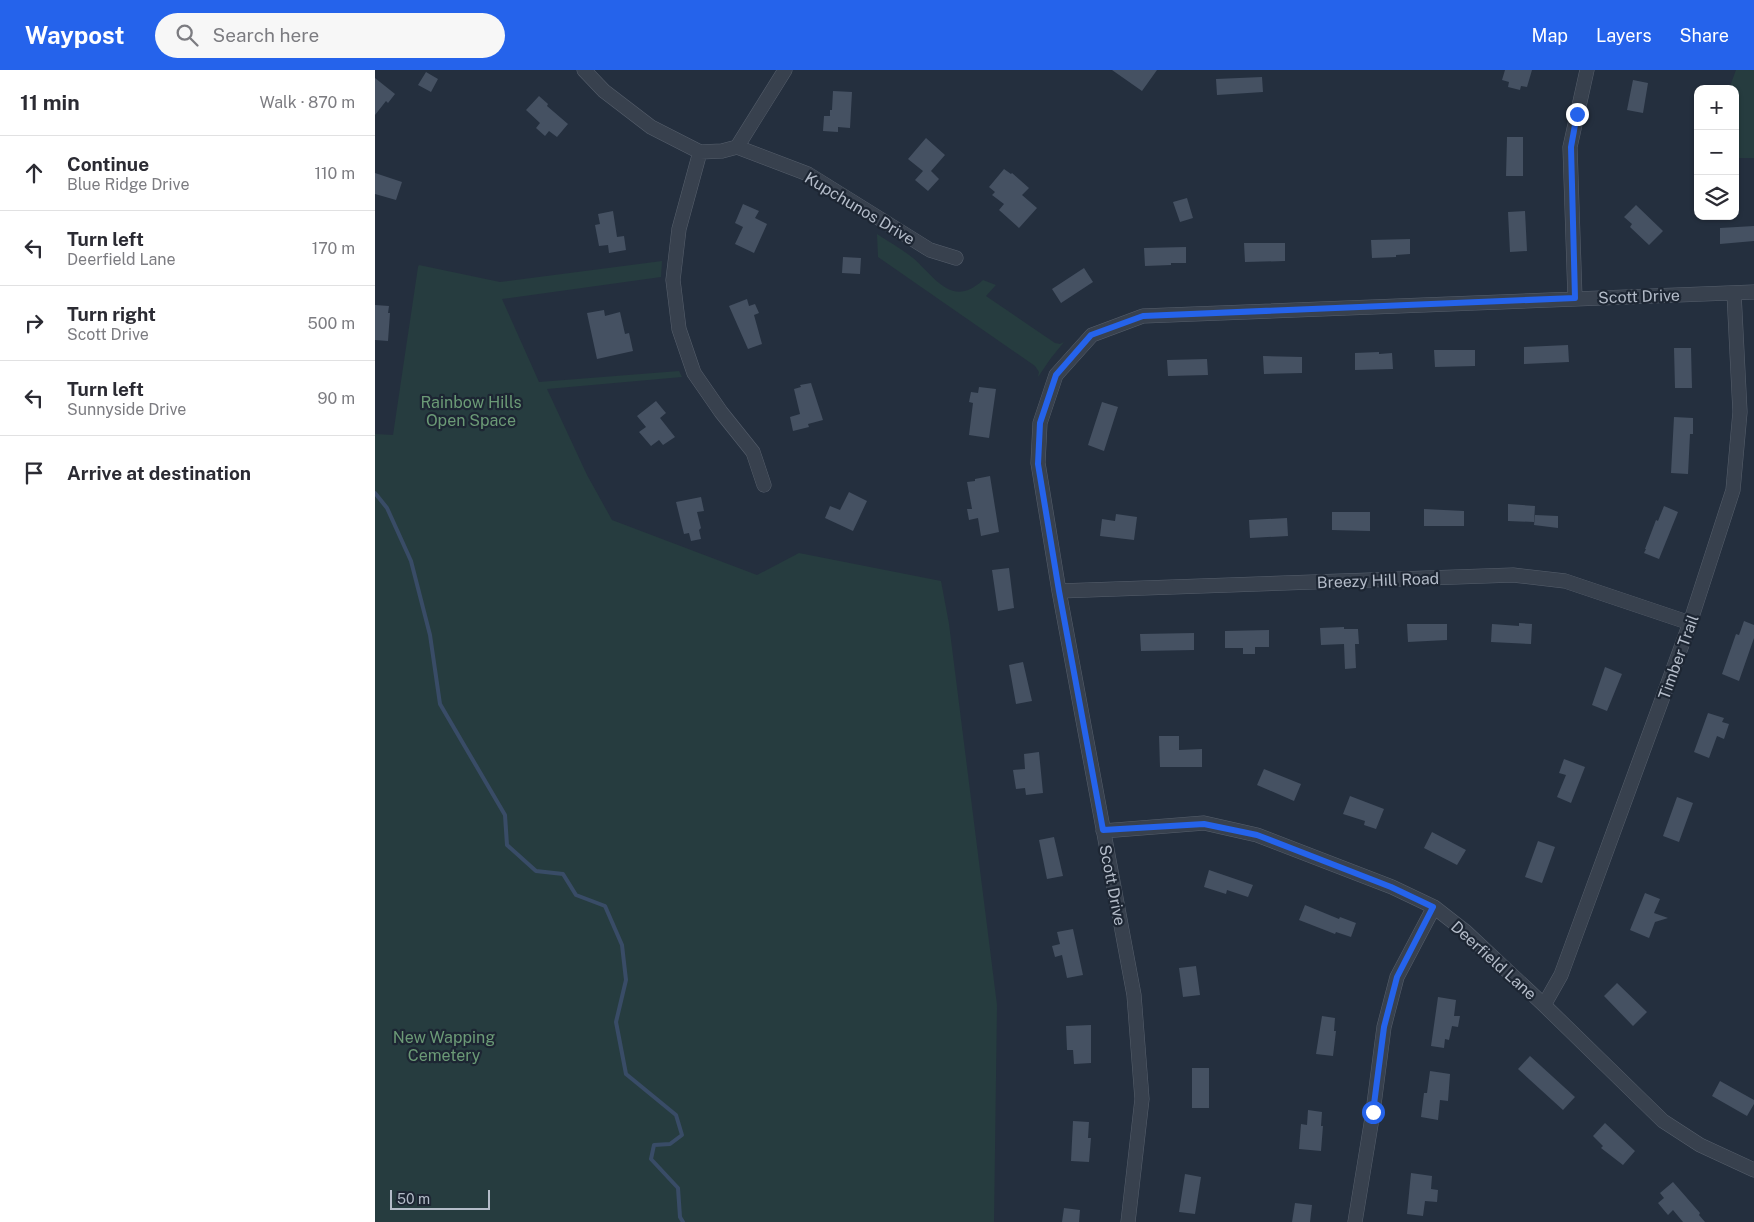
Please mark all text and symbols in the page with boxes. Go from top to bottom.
search box [155,13,505,58]
text: Waypost [25,21,125,49]
icon: search [173,21,201,49]
text: Search here [213,24,319,46]
text: Map [1532,25,1568,46]
text: Layers [1596,25,1652,46]
text: Share [1680,25,1729,46]
map controls [1694,85,1739,220]
button: + [1694,85,1739,130]
text: 11 min [20,90,80,115]
text: Walk · 870 m [260,93,355,112]
route end [1566,103,1589,126]
button: − [1694,130,1739,175]
text: Continue [67,153,149,175]
icon: ahead [20,159,48,187]
text: 110 m [314,164,355,183]
street label: Kupchunos Drive [801,168,918,249]
text: Blue Ridge Drive [67,175,189,194]
button: layers [1694,175,1739,220]
text: Turn left [67,228,144,250]
icon: left [20,234,48,262]
text: 170 m [312,239,355,258]
text: Deerfield Lane [67,250,176,269]
street label: Scott Drive [1598,286,1680,307]
text: Turn right [67,303,156,325]
icon: right [20,309,48,337]
text: 500 m [308,314,355,333]
text: Scott Drive [67,325,149,344]
text: Turn left [67,378,144,400]
icon: left [20,384,48,412]
text: 90 m [318,389,355,408]
park label: Rainbow Hills Open Space [420,393,522,430]
text: Sunnyside Drive [67,400,186,419]
icon: arrive [20,459,48,487]
text: Arrive at destination [67,462,251,484]
street label: Breezy Hill Road [1317,569,1439,592]
street label: Timber Trail [1654,612,1703,702]
street label: Scott Drive [1095,843,1130,927]
street label: Deerfield Lane [1447,917,1540,1004]
park label: New Wapping Cemetery [393,1028,495,1065]
route start [1362,1101,1385,1124]
scale bar [390,1187,490,1210]
text: 50 m [397,1191,430,1207]

